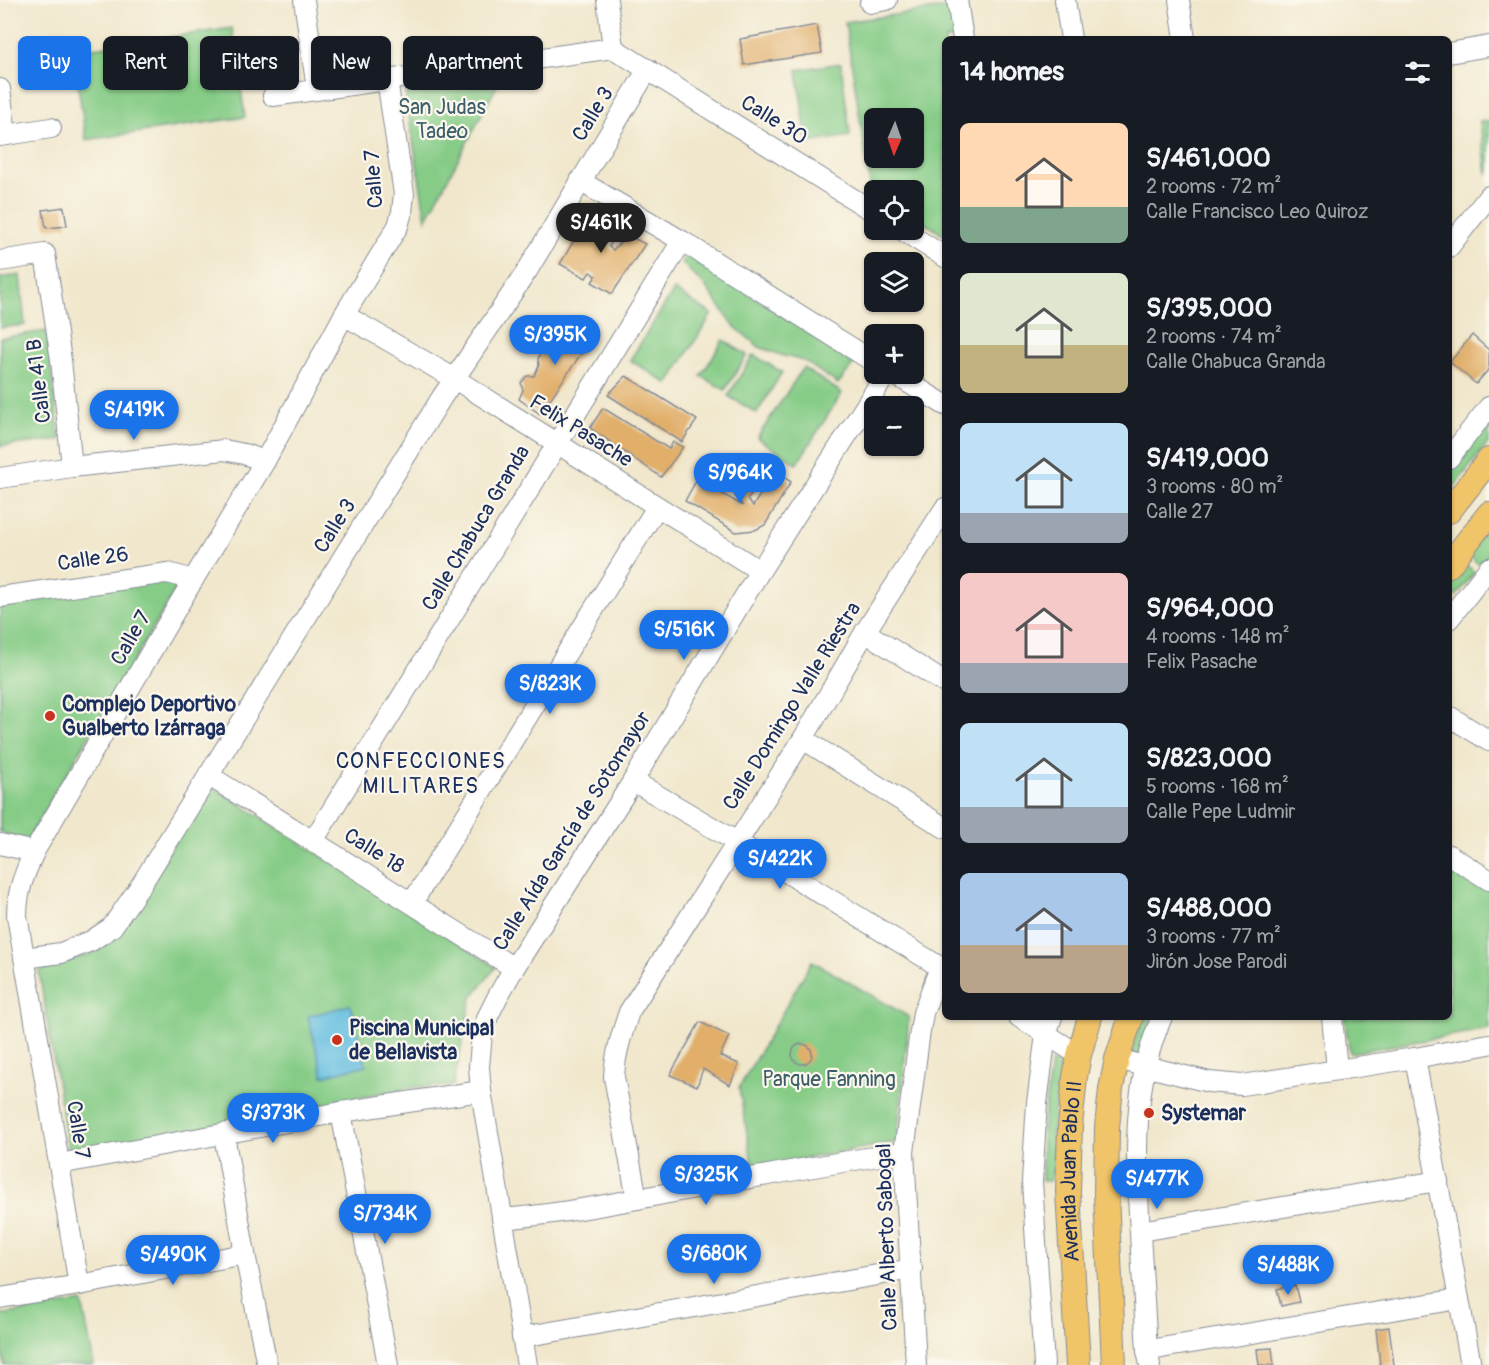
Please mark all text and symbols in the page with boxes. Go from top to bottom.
chip: Buy [18,36,91,90]
chip: Rent [103,36,188,90]
chip: Filters [200,36,299,90]
chip: New [311,36,391,90]
chip: Apartment [403,36,543,90]
text: 14 homes [960,56,1064,88]
icon: filters [1401,56,1434,89]
street label: Calle 3 [566,82,620,146]
street label: Calle 30 [736,89,812,151]
park label: San Judas Tadeo [398,94,487,145]
north arrow [864,108,924,168]
map controls [864,108,924,456]
text: S/461,000 [1146,142,1271,174]
icon: home [1008,147,1080,219]
street label: Calle 7 [358,149,390,209]
text: 2 rooms · 72 m² [1146,174,1281,199]
button: locate [864,180,924,240]
text: Calle Francisco Leo Quiroz [1146,199,1368,224]
pin: S/461K [552,203,650,254]
text: S/461K [570,210,632,235]
button: layers [864,252,924,312]
text: S/395,000 [1146,292,1272,324]
icon: home [1008,297,1080,369]
pin: S/395K [506,315,604,366]
text: S/395K [523,322,587,347]
button: + [864,324,924,384]
text: 2 rooms · 74 m² [1146,324,1282,349]
street label: Calle 41 B [20,337,58,425]
text: Calle Chabuca Granda [1146,349,1326,374]
street label: Felix Pasache [524,389,638,474]
pin: S/419K [85,390,183,441]
button: − [864,396,924,456]
text: S/419K [104,397,164,422]
street label: Calle Chabuca Granda [416,440,536,616]
text: S/419,000 [1146,442,1269,474]
icon: home [1008,447,1080,519]
pin: S/964K [691,453,789,504]
text: S/964K [708,460,772,485]
text: 3 rooms · 80 m² [1146,474,1283,499]
street label: Calle 3 [308,494,362,558]
text: Calle 27 [1146,499,1213,524]
street label: Calle 26 [56,541,130,577]
text: S/964,000 [1146,592,1274,624]
street label: Calle Domingo Valle Riestra [717,597,867,815]
icon: home [1008,597,1080,669]
street label: Calle 7 [105,606,157,670]
pin: S/516K [635,610,733,661]
text: S/516K [653,617,715,642]
text: 4 rooms · 148 m² [1146,624,1290,649]
text: Felix Pasache [1146,649,1257,674]
pin: S/823K [501,664,599,715]
text: S/823K [519,671,581,696]
place label: Complejo Deportivo Gualberto Izárraga [62,691,237,742]
street label: Calle Aída García de Sotomayor [487,706,657,956]
marker: Complejo Deportivo Gualberto Izárraga [43,709,57,723]
text: S/823,000 [1146,742,1272,774]
district label: CONFECCIONES MILITARES [336,747,506,800]
icon: home [1008,747,1080,819]
text: 5 rooms · 168 m² [1146,774,1289,799]
text: Calle Pepe Ludmir [1146,799,1296,824]
street label: Calle 18 [339,822,409,880]
pin: S/422K [731,839,829,890]
text: S/422K [748,846,812,871]
text: S/488,000 [1146,892,1272,924]
icon: home [1008,897,1080,969]
text: 3 rooms · 77 m² [1146,924,1281,949]
text: Jirón Jose Parodi [1146,949,1287,974]
place label: Piscina Municipal de Bellavista [349,1015,495,1066]
marker: Piscina Municipal de Bellavista [330,1033,344,1047]
park label: Parque Fanning [762,1066,896,1093]
street label: Avenida Juan Pablo II [1054,1079,1088,1263]
pin: S/373K [224,1093,322,1144]
street label: Calle 7 [60,1099,96,1161]
text: S/373K [241,1100,305,1125]
place label: Systemar [1161,1100,1247,1127]
marker: Systemar [1142,1106,1156,1120]
street label: Calle Alberto Sabogal [870,1143,904,1331]
pin: S/325K [657,1155,755,1206]
pin: S/477K [1108,1159,1206,1210]
text: S/325K [674,1162,738,1187]
text: S/477K [1125,1166,1189,1191]
pin: S/734K [336,1194,434,1245]
text: S/734K [353,1201,417,1226]
pin: S/680K [665,1234,763,1285]
pin: S/490K [124,1235,222,1286]
text: S/680K [681,1241,747,1266]
text: S/490K [140,1242,206,1267]
pin: S/488K [1239,1245,1337,1296]
text: S/488K [1257,1252,1319,1277]

